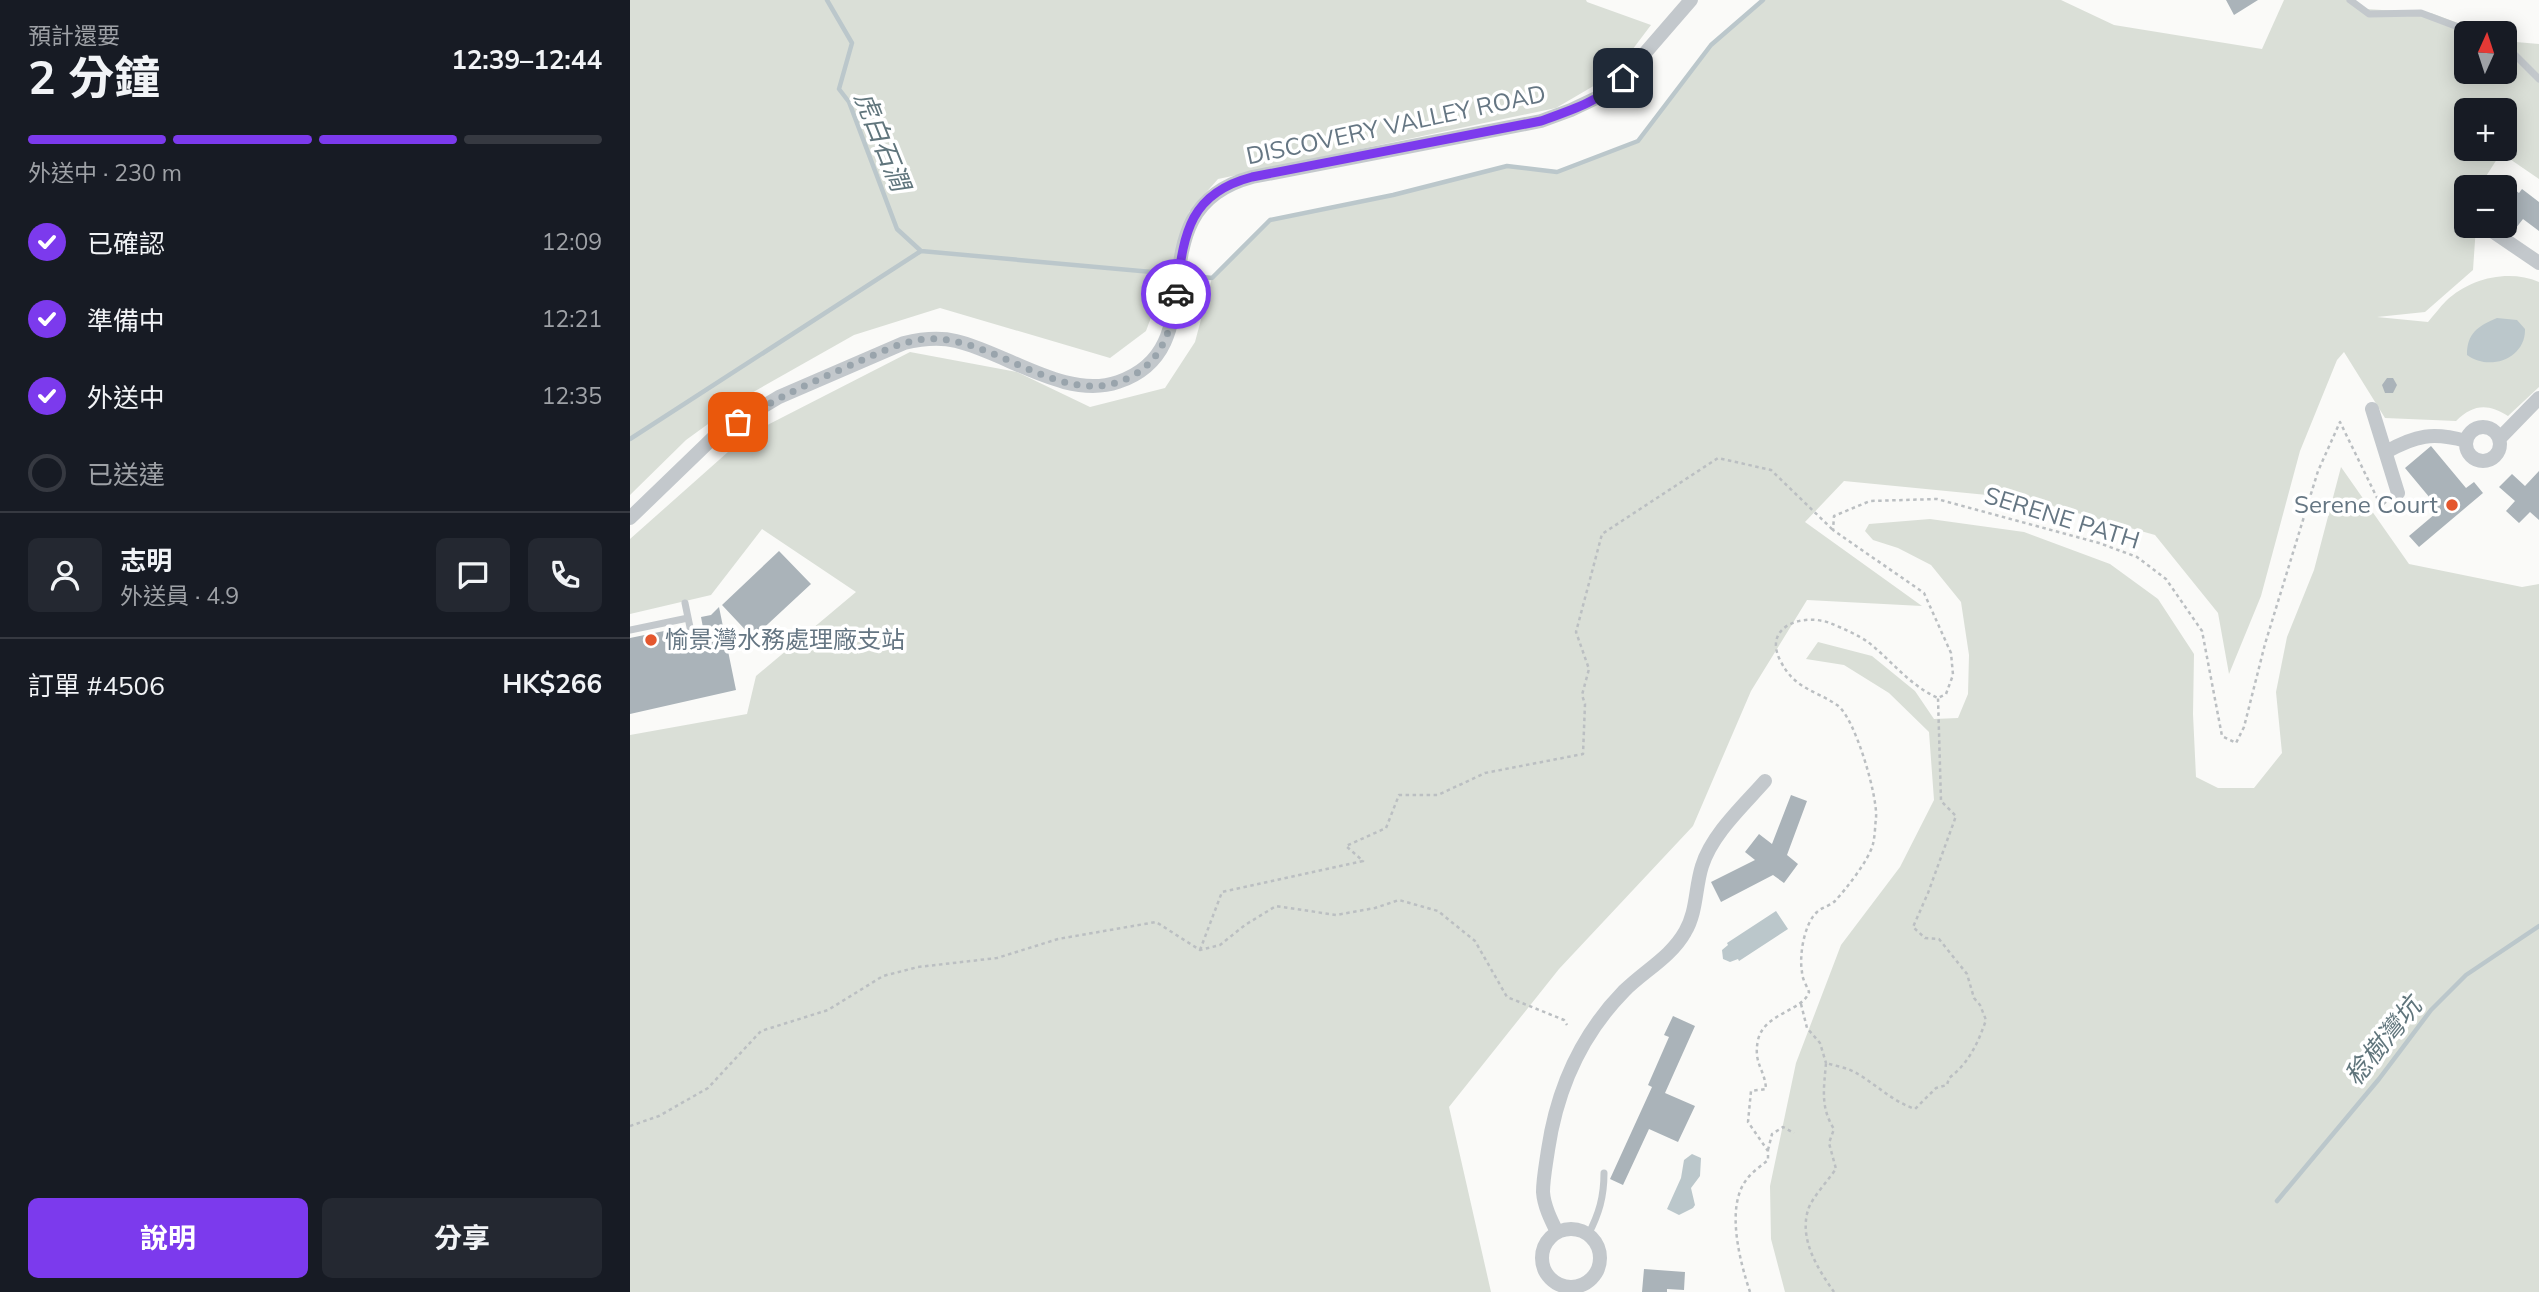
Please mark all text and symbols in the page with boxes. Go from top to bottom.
text: 預計還要 [28,21,120,50]
north arrow [2454,21,2516,84]
map controls [2454,21,2517,238]
text: 12:39–12:44 [451,43,602,76]
text: 2 分鐘 [28,48,160,106]
pin [1593,48,1653,108]
icon: home [1604,59,1642,97]
street label: DISCOVERY VALLEY ROAD [1243,78,1548,170]
water label: 虎白石澗 [848,86,919,199]
button: + [2454,98,2517,161]
text: 外送中 · 230 m [28,158,182,187]
button: − [2454,175,2517,238]
icon: check [28,223,66,261]
text: 已確認 [87,227,165,260]
text: 12:09 [542,227,602,256]
courier [1141,259,1211,329]
icon: car [1157,275,1195,313]
icon: check [28,300,66,338]
text: 準備中 [87,304,165,337]
text: 12:21 [542,304,602,333]
icon: check [28,377,66,415]
text: 外送中 [87,381,165,414]
text: 12:35 [542,381,602,410]
pin [708,392,768,452]
icon: bag [719,403,757,441]
text: 已送達 [87,458,165,491]
street label: SERENE PATH [1981,479,2144,555]
place label: Serene Court [2294,489,2438,519]
marker: Serene Court [2444,497,2460,513]
button: person [28,538,102,612]
button: chat [436,538,510,612]
button: phone [528,538,602,612]
text: 志明 [120,544,172,577]
text: 外送員 · 4.9 [120,581,239,610]
place label: 愉景灣水務處理廠支站 [665,624,905,654]
marker: 愉景灣水務處理廠支站 [643,632,659,648]
text: HK$266 [502,667,602,700]
text: 訂單 #4506 [28,669,165,702]
water label: 稔樹灣坑 [2337,987,2431,1091]
button: 說明 [28,1198,308,1278]
button: 分享 [322,1198,602,1278]

